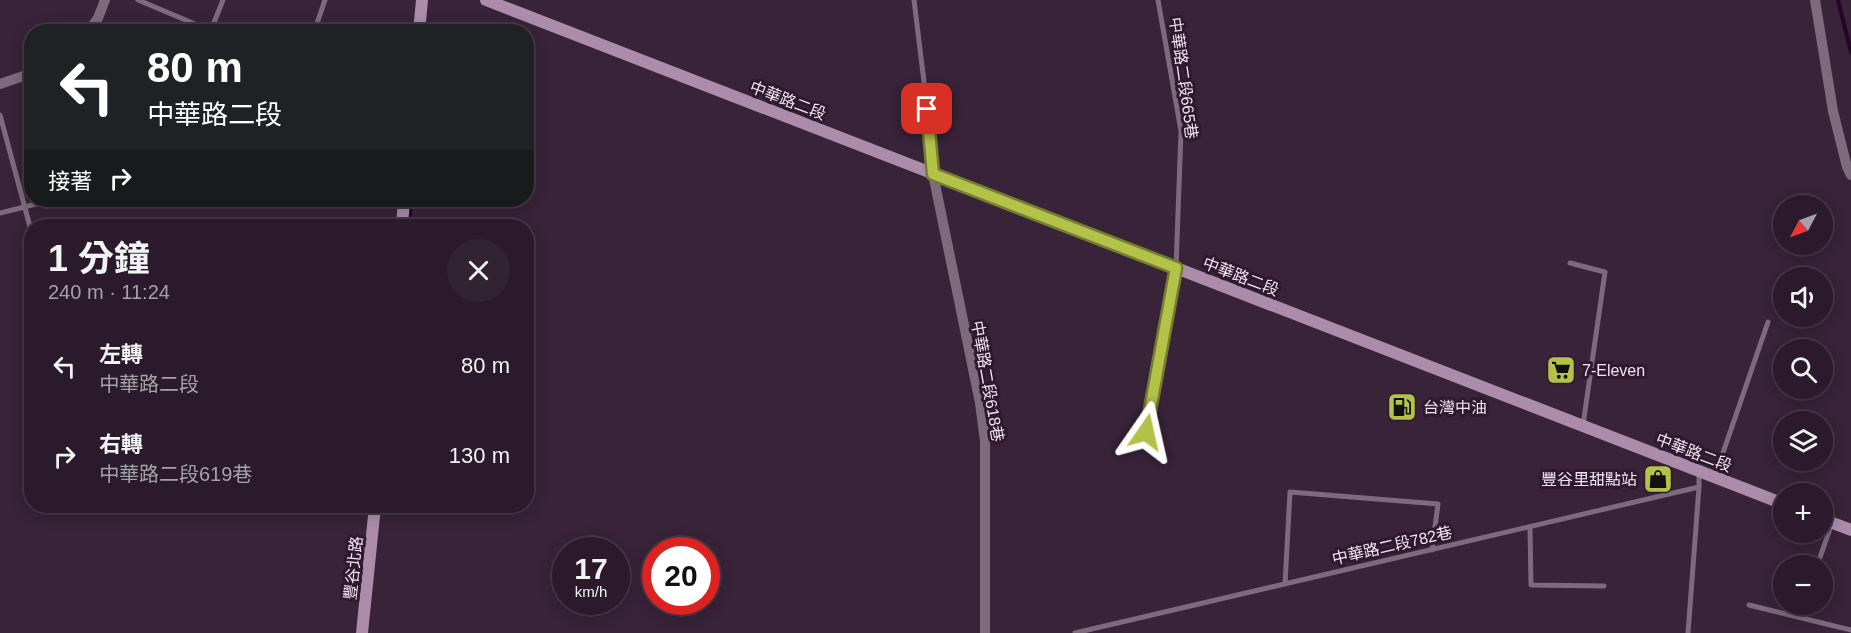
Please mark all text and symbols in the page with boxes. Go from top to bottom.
street label: 中華路二段665巷 [1167,16,1200,140]
text: 80 m [147,44,243,91]
icon: left [48,48,126,126]
street label: 中華路二段 [747,78,828,123]
pin [901,83,952,134]
icon: arrive [910,92,943,125]
text: 中華路二段 [147,100,282,130]
icon: right [104,162,137,195]
text: 接著 [48,169,92,194]
north arrow [1773,195,1833,255]
map controls [1773,195,1833,615]
text: 1 分鐘 [48,238,150,279]
button: close [447,239,510,302]
street label: 中華路二段 [1200,254,1281,299]
button: sound [1773,267,1833,327]
text: 240 m · 11:24 [48,281,170,303]
street label: 中華路二段618巷 [968,319,1007,443]
button: search [1773,339,1833,399]
text: 左轉 [99,342,143,367]
icon: left [48,350,81,383]
text: 80 m [461,353,510,378]
supermarket icon: 7-Eleven [1545,354,1577,386]
place label: 7-Eleven [1582,362,1645,379]
text: 中華路二段 [99,373,199,395]
fuel station icon: 台灣中油 [1386,391,1418,423]
place label: 台灣中油 [1423,399,1487,416]
position arrow [1114,400,1178,464]
button: layers [1773,411,1833,471]
street label: 中華路二段 [1653,430,1734,475]
text: 右轉 [99,432,143,457]
icon: right [48,440,81,473]
text: 130 m [449,443,510,468]
text: 中華路二段619巷 [99,463,252,485]
shop icon: 豐谷里甜點站 [1642,463,1674,495]
place label: 豐谷里甜點站 [1541,471,1637,488]
button: + [1773,483,1833,543]
street label: 中華路二段782巷 [1330,523,1454,568]
street label: 豐谷北路 [342,535,365,601]
speed limit sign: 20 [642,537,720,615]
text: 17 [574,552,608,585]
button: − [1773,555,1833,615]
text: km/h [575,583,607,600]

